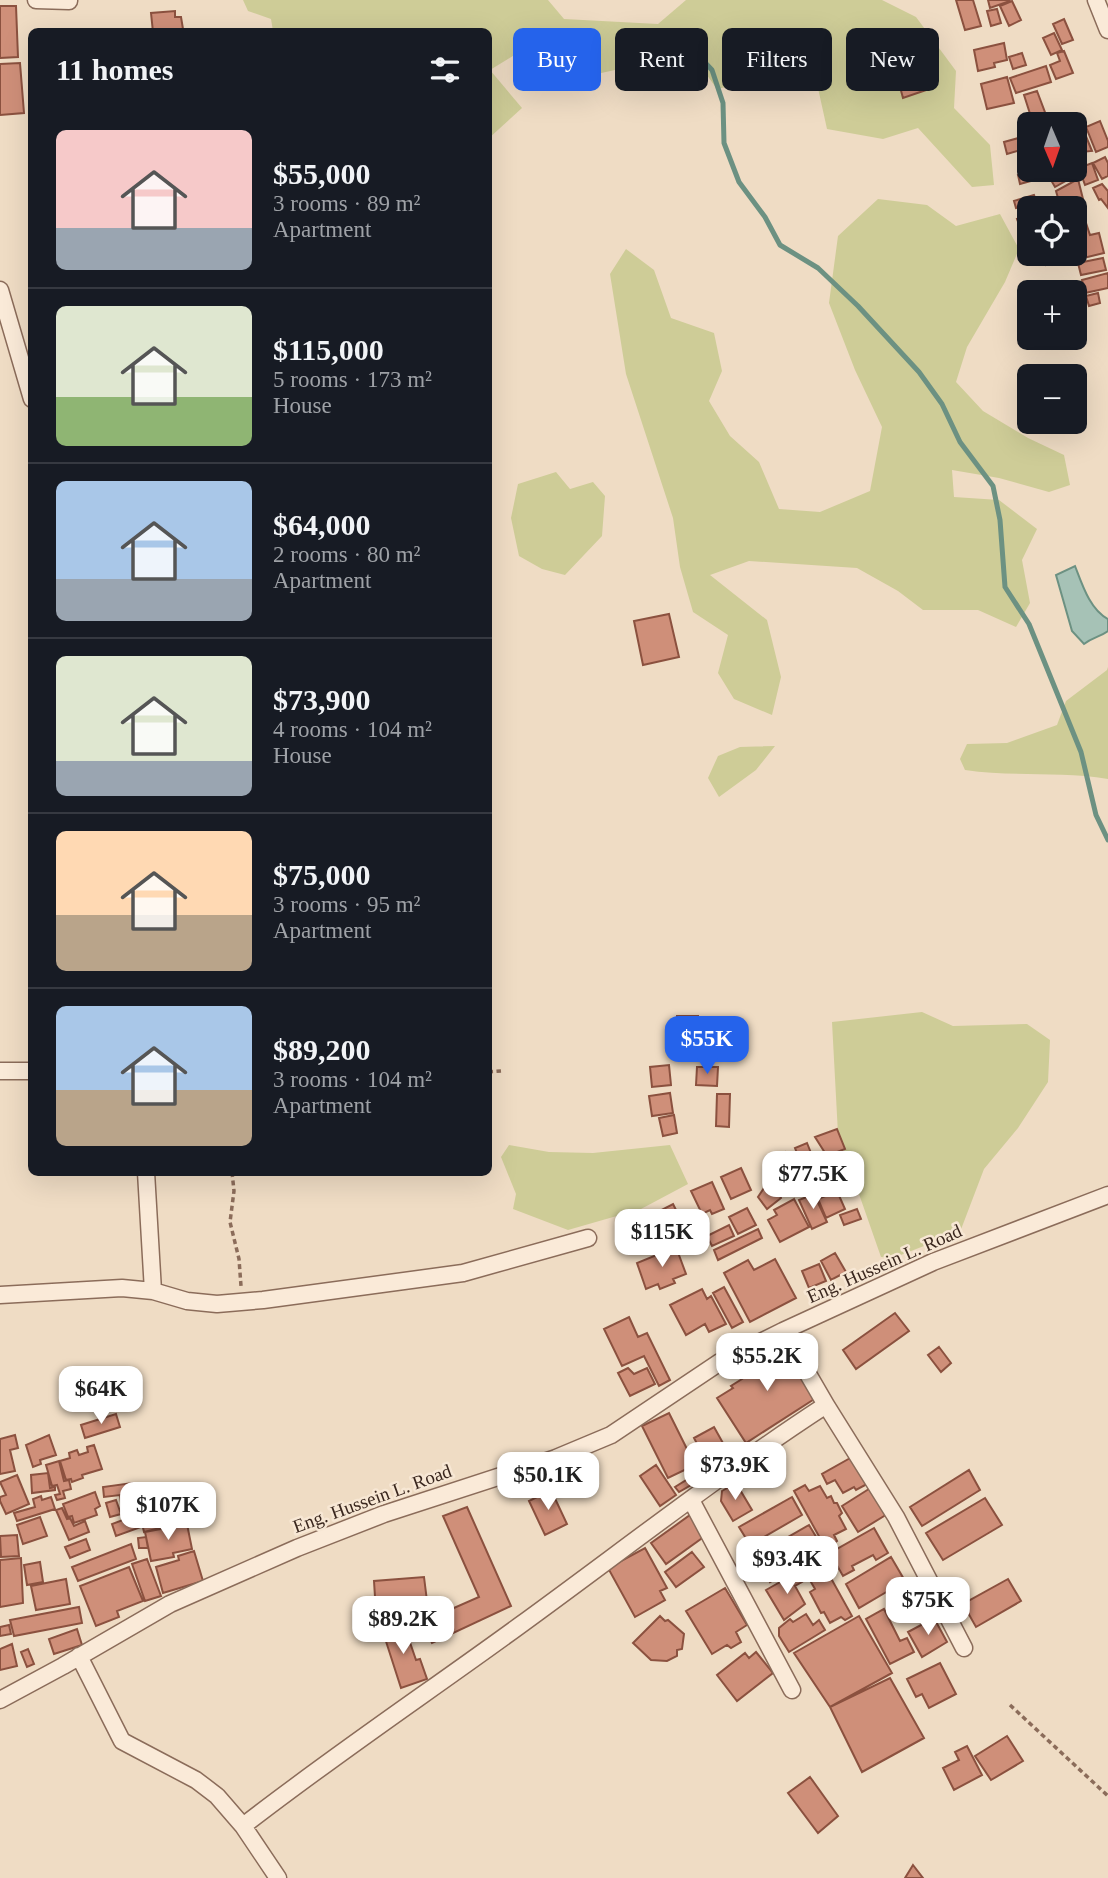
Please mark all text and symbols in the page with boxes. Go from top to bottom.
chip: Buy [513,28,601,91]
chip: Rent [615,28,708,91]
chip: Filters [722,28,832,91]
chip: New [846,28,939,91]
icon: filters [426,51,464,89]
text: 11 homes [56,53,174,86]
north arrow [1017,112,1087,182]
map controls [1017,112,1087,434]
text: $55,000 [273,157,371,190]
icon: home [112,158,196,242]
text: 3 rooms · 89 m² [273,191,420,216]
button: locate [1017,196,1087,266]
text: Apartment [273,217,371,242]
button: + [1017,280,1087,350]
text: $115,000 [273,333,384,366]
icon: home [112,334,196,418]
button: − [1017,364,1087,434]
text: 5 rooms · 173 m² [273,367,432,392]
text: House [273,393,332,418]
text: $64,000 [273,508,371,541]
icon: home [112,509,196,593]
text: 2 rooms · 80 m² [273,542,420,567]
text: Apartment [273,568,371,593]
text: $73,900 [273,683,371,716]
icon: home [112,684,196,768]
text: 4 rooms · 104 m² [273,717,432,742]
text: House [273,743,332,768]
text: $75,000 [273,858,371,891]
icon: home [112,859,196,943]
text: 3 rooms · 95 m² [273,892,420,917]
text: Apartment [273,918,371,943]
pin: $55K [666,1016,748,1076]
text: $55K [681,1026,733,1051]
text: $89,200 [273,1033,371,1066]
icon: home [112,1034,196,1118]
text: 3 rooms · 104 m² [273,1067,432,1092]
text: Apartment [273,1093,371,1118]
pin: $77.5K [756,1152,870,1211]
text: $77.5K [778,1161,848,1186]
pin: $115K [613,1210,711,1269]
text: $115K [631,1219,693,1244]
street label: Eng. Hussein L. Road [804,1220,965,1307]
pin: $55.2K [710,1334,824,1393]
text: $55.2K [732,1343,802,1368]
pin: $64K [60,1366,142,1426]
text: $64K [75,1376,127,1401]
pin: $73.9K [678,1442,792,1502]
pin: $50.1K [491,1452,605,1512]
text: $73.9K [700,1452,770,1477]
street label: Eng. Hussein L. Road [290,1460,455,1537]
text: $50.1K [513,1462,583,1487]
pin: $107K [119,1482,217,1542]
text: $107K [136,1492,200,1517]
pin: $93.4K [730,1536,844,1596]
text: $93.4K [752,1546,822,1571]
pin: $75K [887,1578,969,1637]
text: $75K [902,1587,954,1612]
pin: $89.2K [346,1596,460,1656]
text: $89.2K [368,1606,438,1631]

